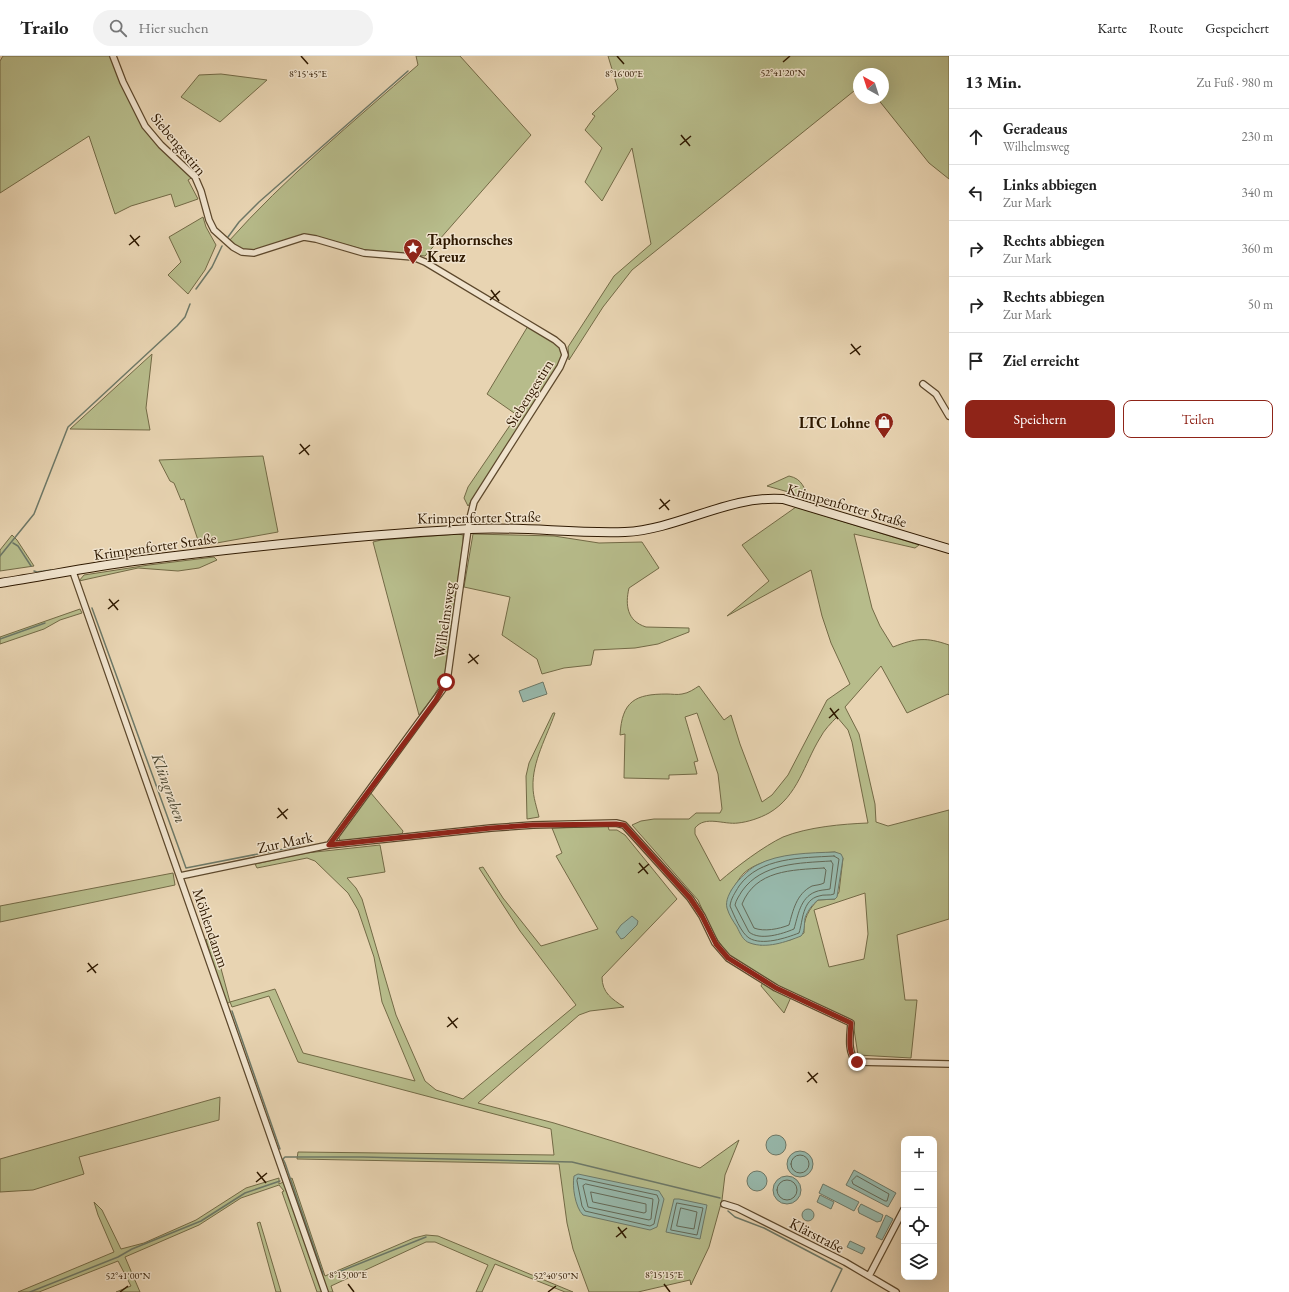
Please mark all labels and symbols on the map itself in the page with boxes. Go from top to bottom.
text: 52°41'20"N [761,66,806,79]
text: 8°15'45"E [289,67,327,80]
text: 8°16'00"E [605,67,643,80]
north arrow [853,68,889,104]
street label: Siebengestirn [147,109,211,179]
place label: Taphornsches Kreuz [427,230,513,266]
place icon: Taphornsches Kreuz [402,237,424,265]
street label: Siebengestirn [501,355,557,430]
shop icon: LTC Lohne [873,411,895,439]
place label: LTC Lohne [799,413,870,432]
street label: Krimpenforter Straße [785,479,909,531]
street label: Krimpenforter Straße [417,506,541,528]
street label: Krimpenforter Straße [92,528,218,564]
street label: Wilhelmsweg [429,580,459,659]
route start [437,673,455,691]
water label: Klüngraben [146,749,191,826]
street label: Zur Mark [256,827,315,857]
street label: Möhlendamm [189,886,234,970]
route end [848,1053,866,1071]
street label: Klärstraße [786,1213,848,1257]
text: 8°15'00"E [329,1268,367,1281]
text: 8°15'15"E [645,1268,683,1281]
text: 52°41'00"N [106,1269,151,1282]
text: 52°40'50"N [534,1269,579,1282]

